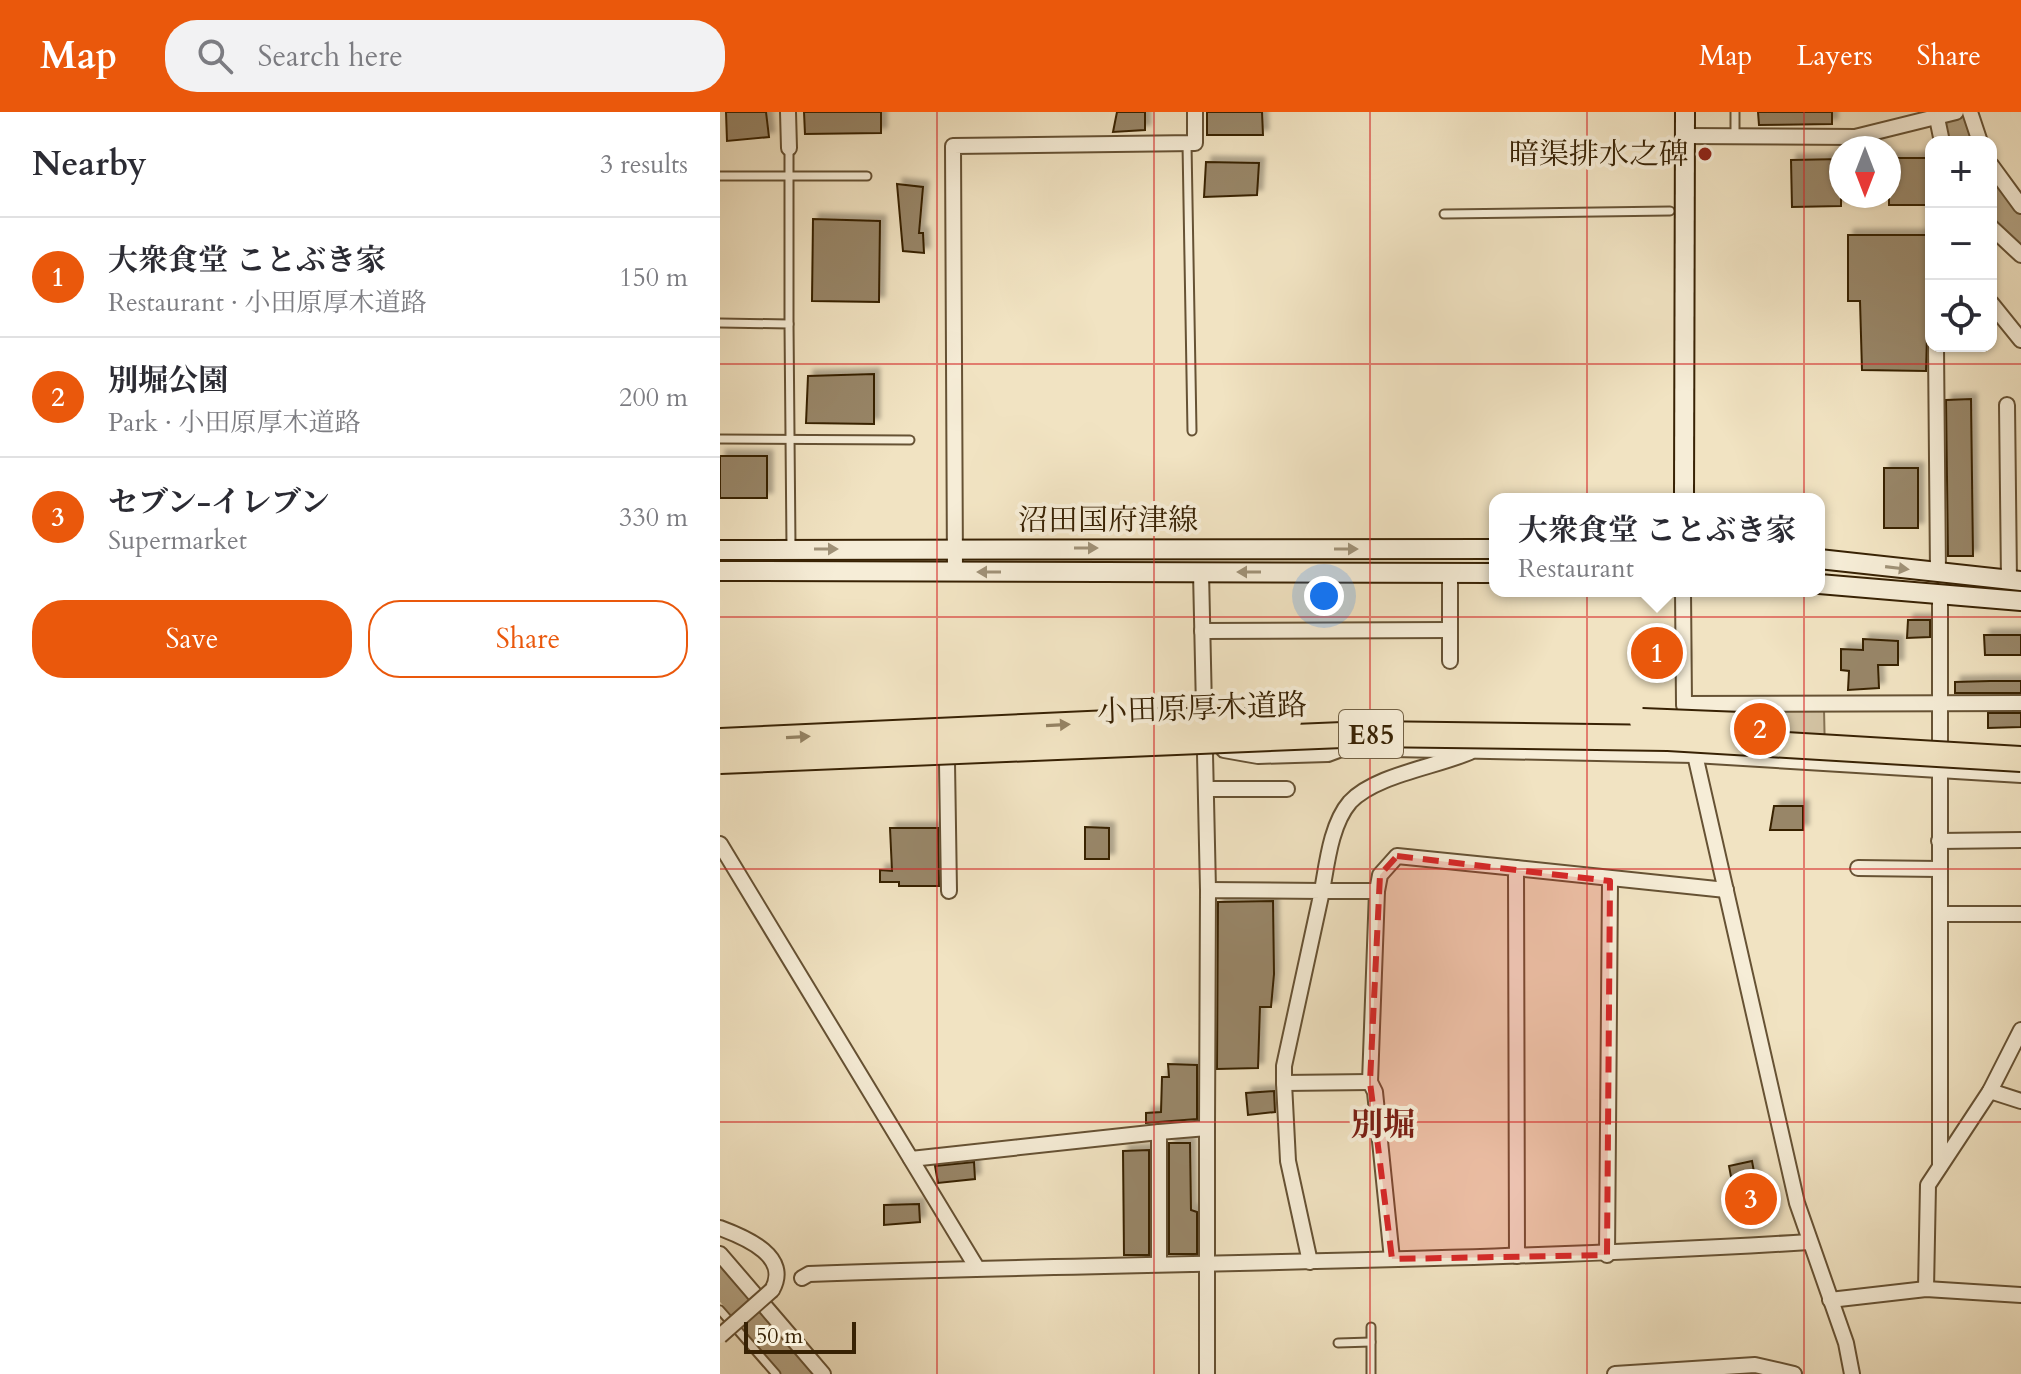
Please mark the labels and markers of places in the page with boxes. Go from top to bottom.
place label: 暗渠排水之碑 [1509,134,1689,175]
marker: 暗渠排水之碑 [1696,145,1714,163]
pin: 1 [1631,623,1683,683]
pin: 2 [1734,699,1786,759]
pin: 3 [1725,1169,1777,1229]

